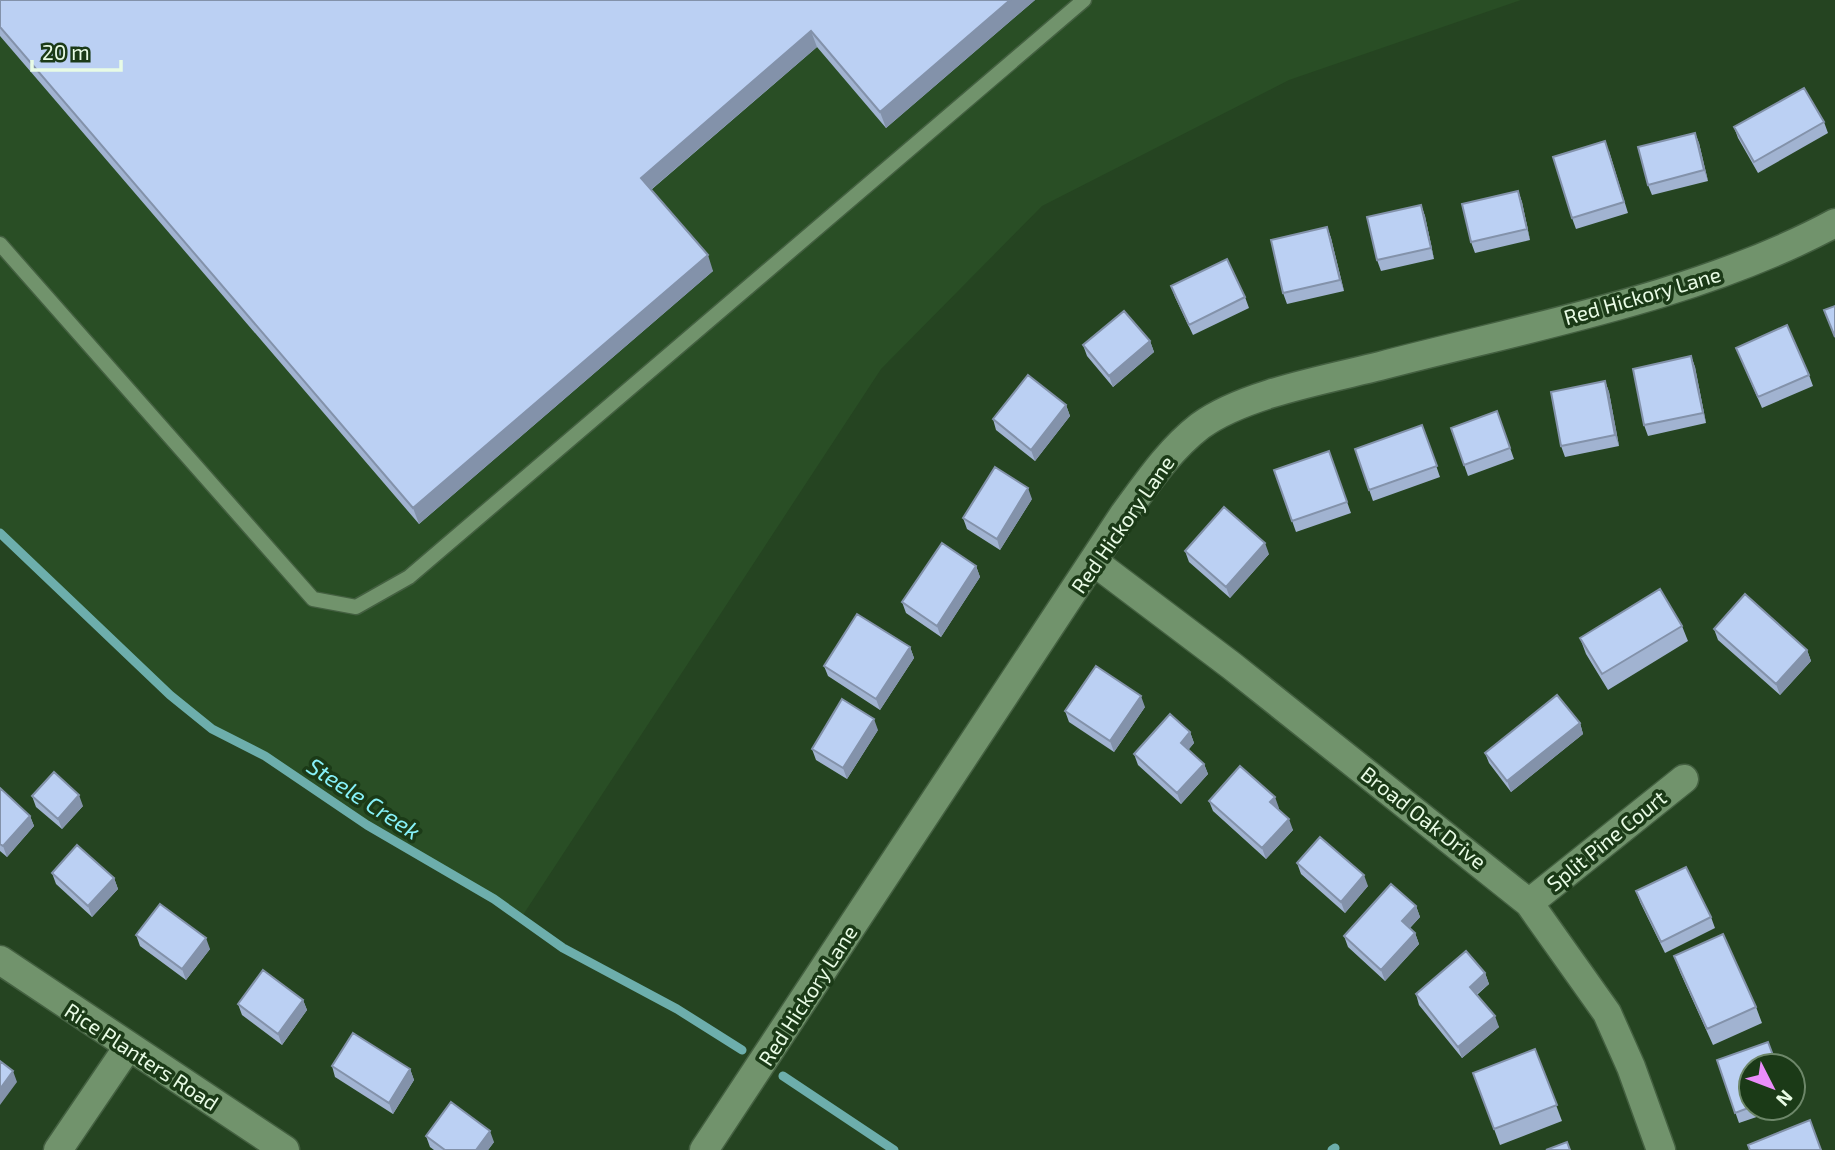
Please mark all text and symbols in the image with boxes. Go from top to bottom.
scale bar [32,28,121,72]
text: 20 m [42,39,90,64]
street label: Red Hickory Lane [1561,261,1723,329]
street label: Red Hickory Lane [1065,450,1179,598]
water label: Steele Creek [302,751,426,845]
street label: Broad Oak Drive [1356,760,1492,874]
street label: Split Pine Court [1541,784,1671,896]
street label: Red Hickory Lane [752,920,862,1070]
street label: Rice Planters Road [61,997,223,1115]
north arrow [1737,1052,1807,1122]
text: N [1772,1086,1798,1112]

